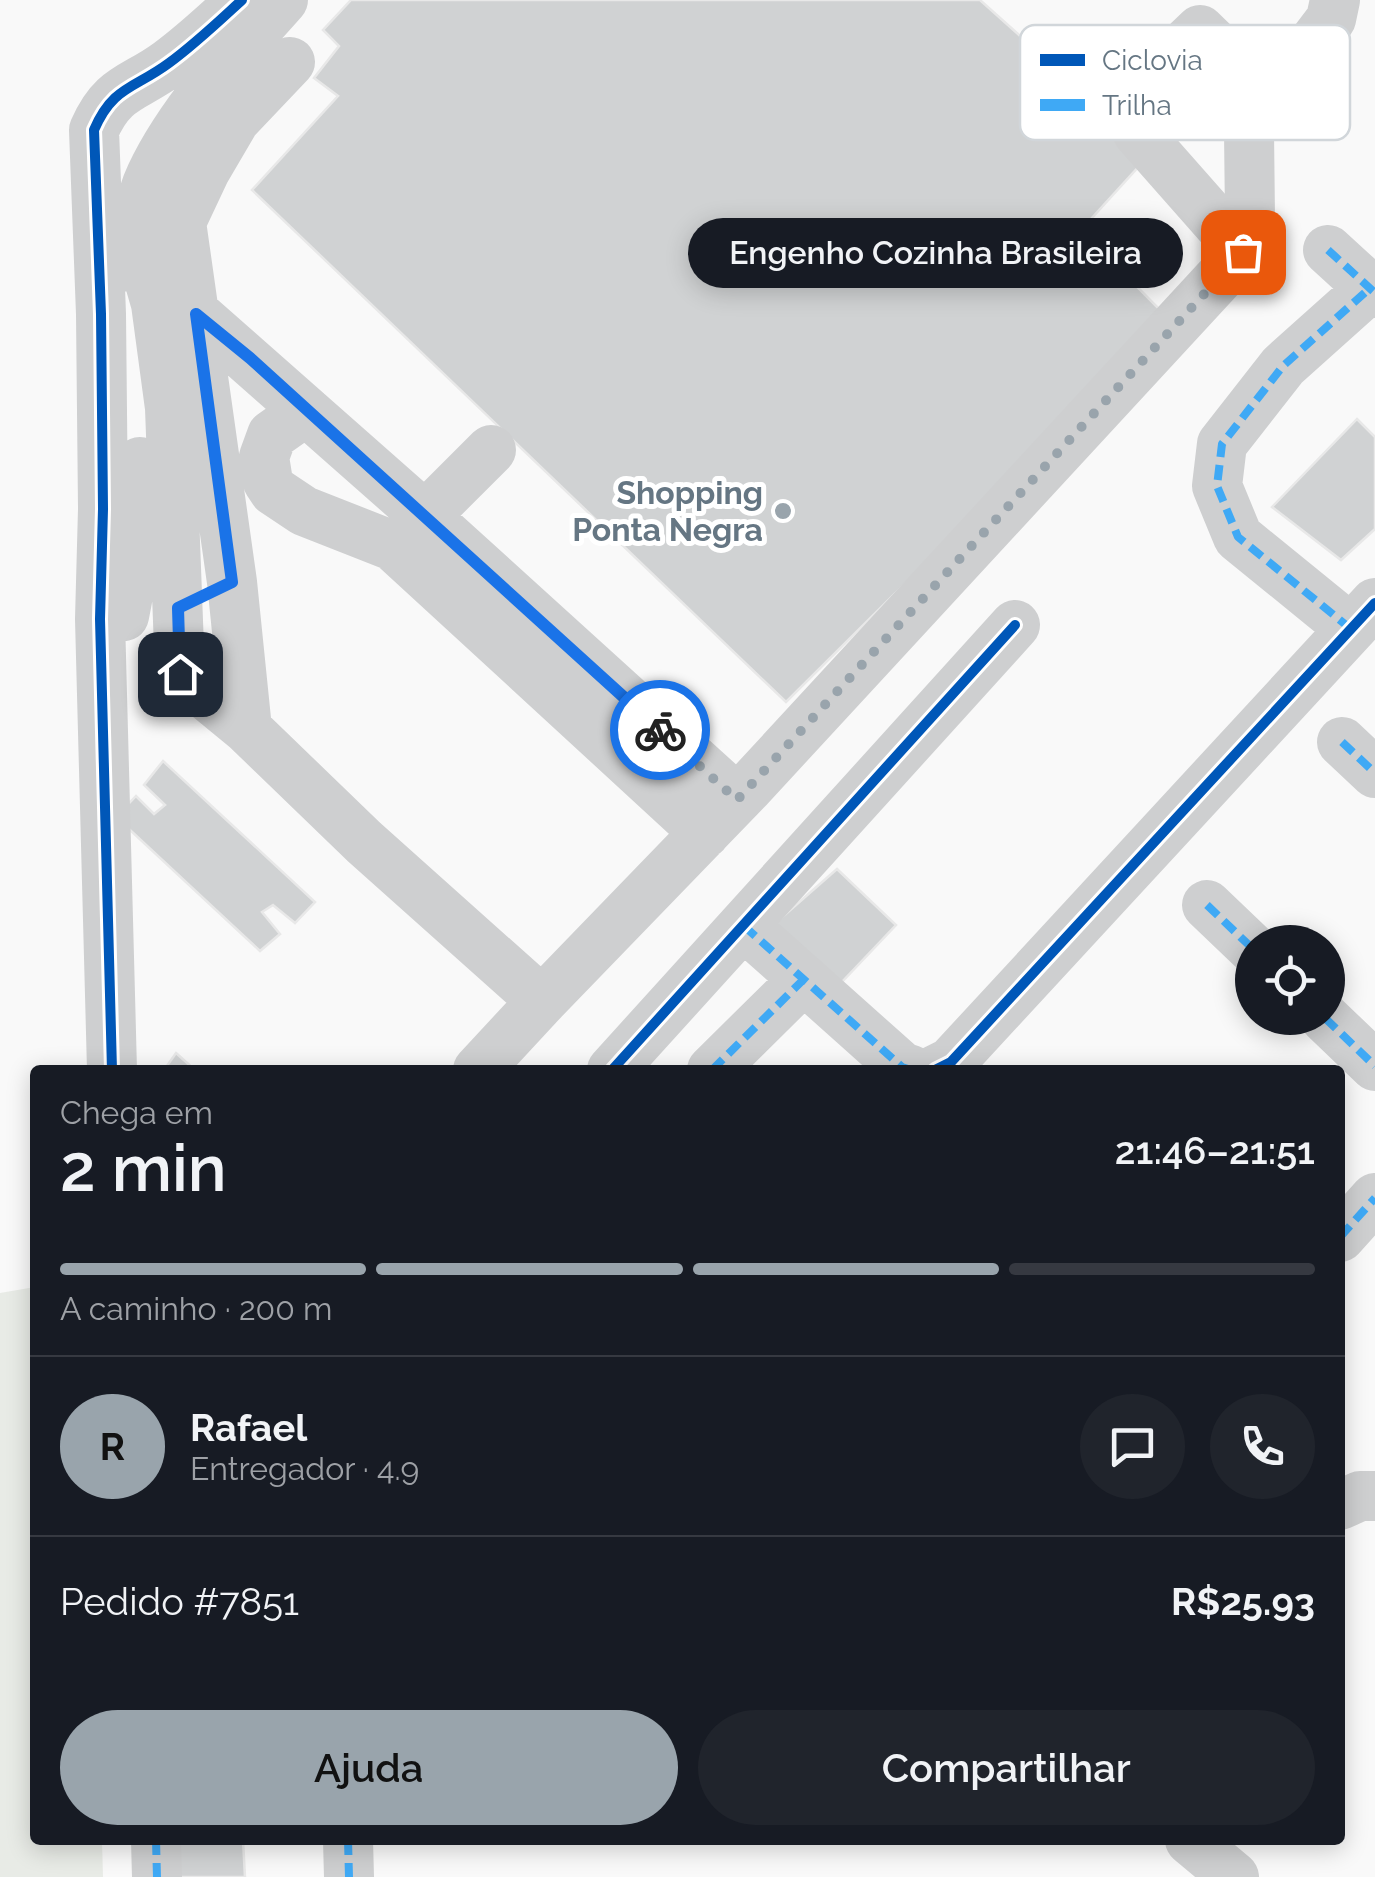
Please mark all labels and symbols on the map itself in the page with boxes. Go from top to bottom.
legend [1020,25,1350,140]
text: Ciclovia [1102,44,1203,77]
text: Trilha [1102,89,1172,122]
pin [1201,210,1286,295]
callout: Engenho Cozinha Brasileira [688,217,1183,287]
place label: Shopping Ponta Negra [572,474,763,548]
marker: Shopping Ponta Negra [772,500,794,522]
pin [138,632,223,717]
courier [610,680,710,780]

